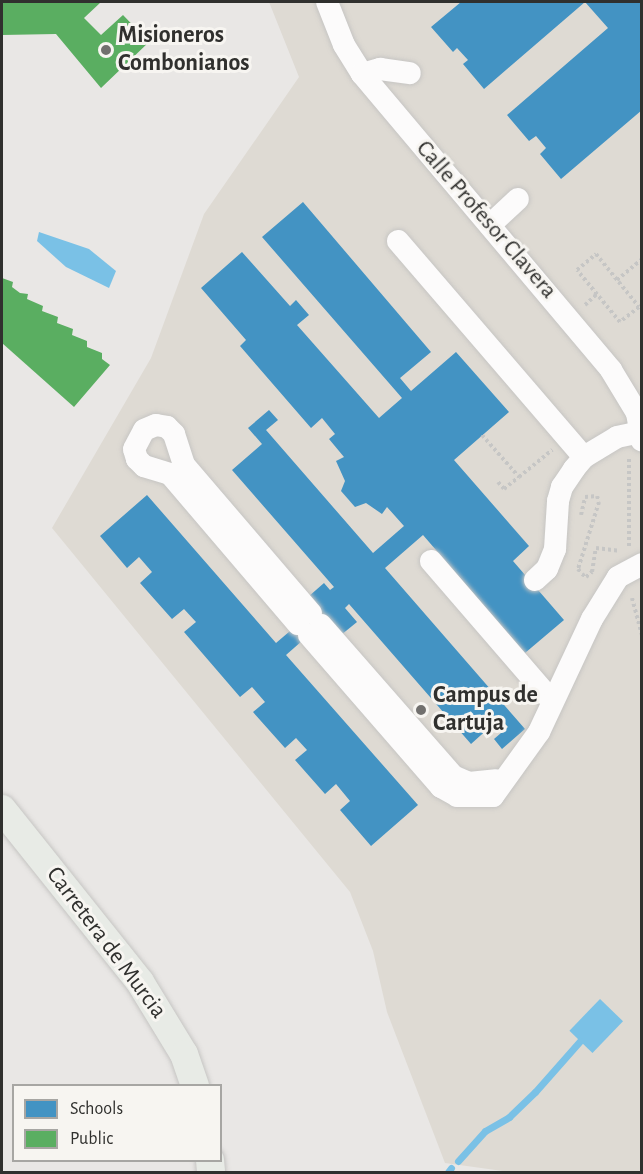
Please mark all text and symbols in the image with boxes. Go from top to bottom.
place label: Misioneros Combonianos [118,22,249,78]
marker: Misioneros Combonianos [99,43,113,57]
street label: Calle Profesor Clavera [409,135,563,305]
place label: Campus de Cartuja [433,682,538,738]
marker: Campus de Cartuja [414,703,428,717]
street label: Carretera de Murcia [40,861,172,1025]
legend [12,1084,222,1162]
text: Schools [70,1100,123,1118]
text: Public [70,1130,113,1148]

